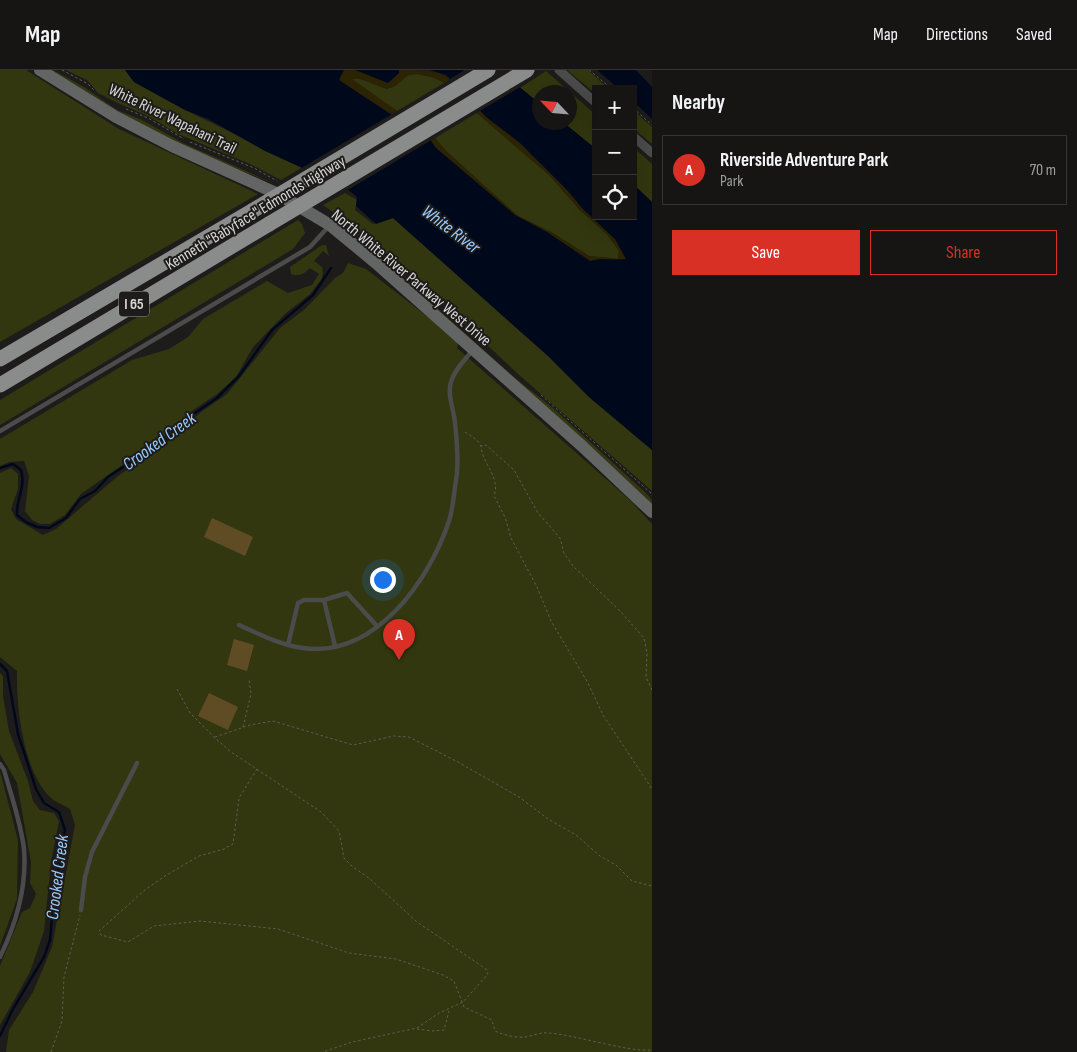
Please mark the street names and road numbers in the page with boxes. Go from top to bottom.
street label: White River Wapahani Trail [105,80,239,159]
street label: Kenneth "Babyface" Edmonds Highway [162,152,349,275]
street label: North White River Parkway West Drive [327,206,495,351]
road number: I 65 [119,292,149,316]

